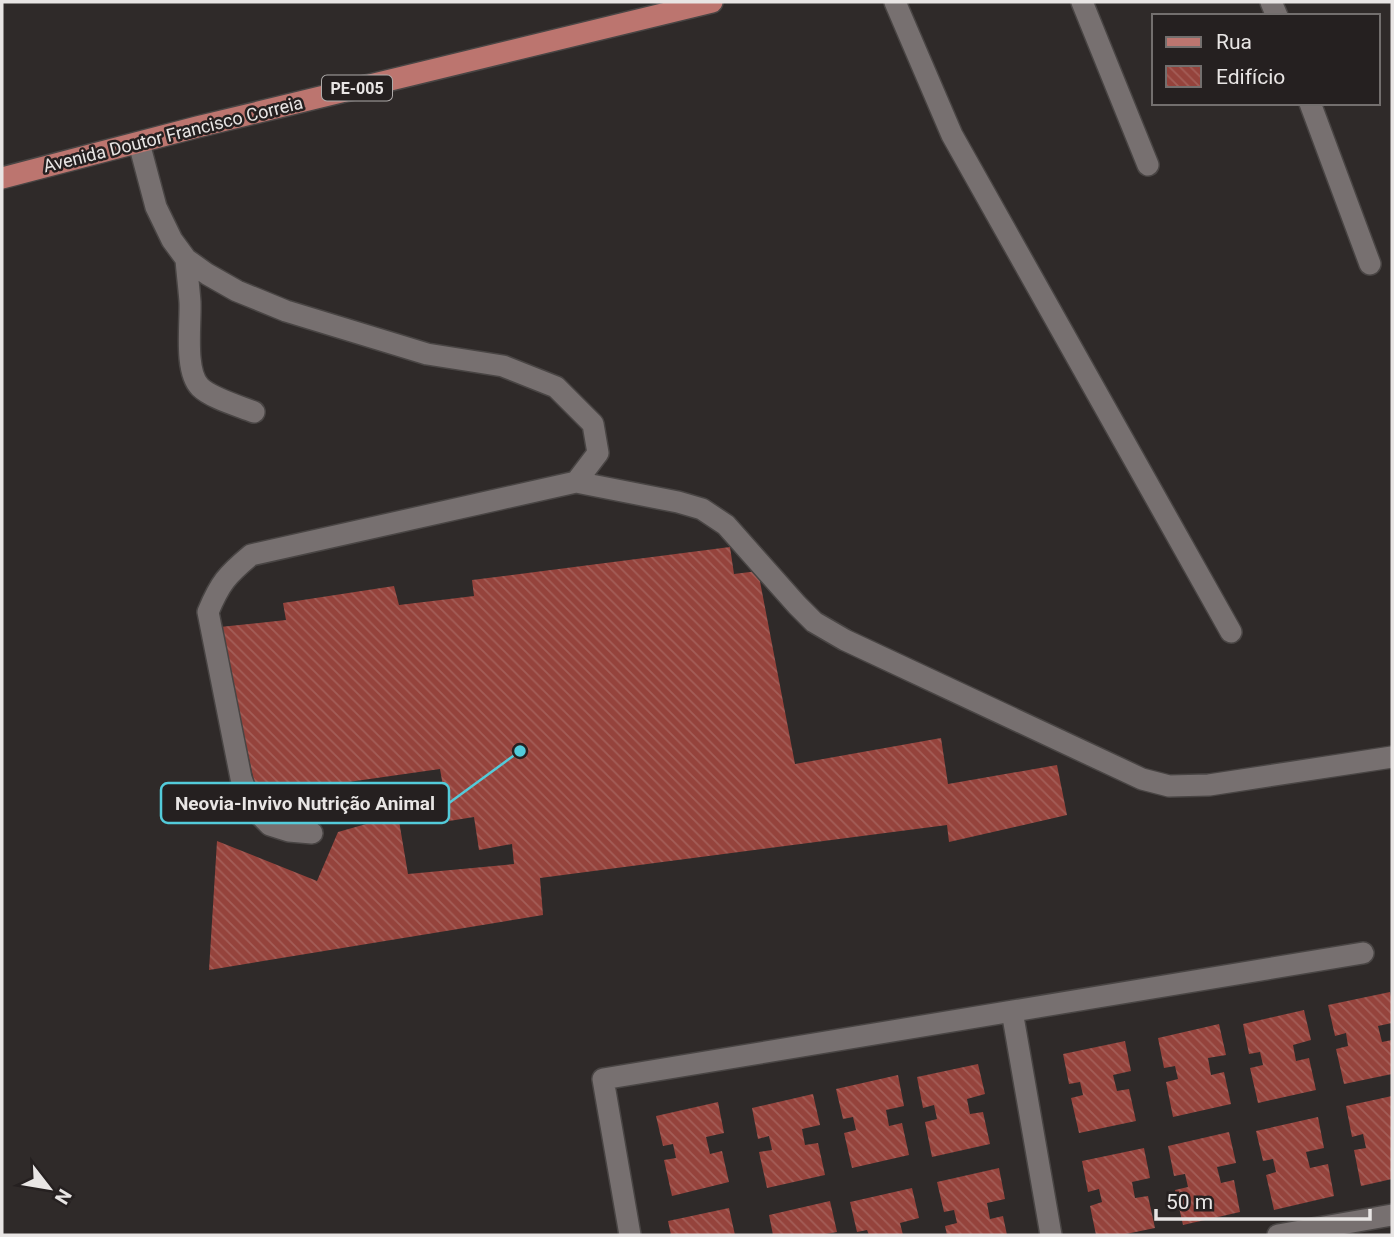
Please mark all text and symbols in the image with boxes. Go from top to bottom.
legend [1152,14,1380,105]
text: Rua [1216,30,1252,54]
text: Edifício [1216,65,1285,89]
road number: PE-005 [322,76,392,100]
street label: Avenida Doutor Francisco Correia [41,92,305,176]
callout: Neovia-Invivo Nutrição Animal [161,783,449,823]
text: Neovia-Invivo Nutrição Animal [175,792,435,815]
north arrow [14,1153,84,1223]
scale bar [1156,1178,1370,1222]
text: N [50,1185,76,1208]
text: 50 m [1166,1190,1213,1214]

